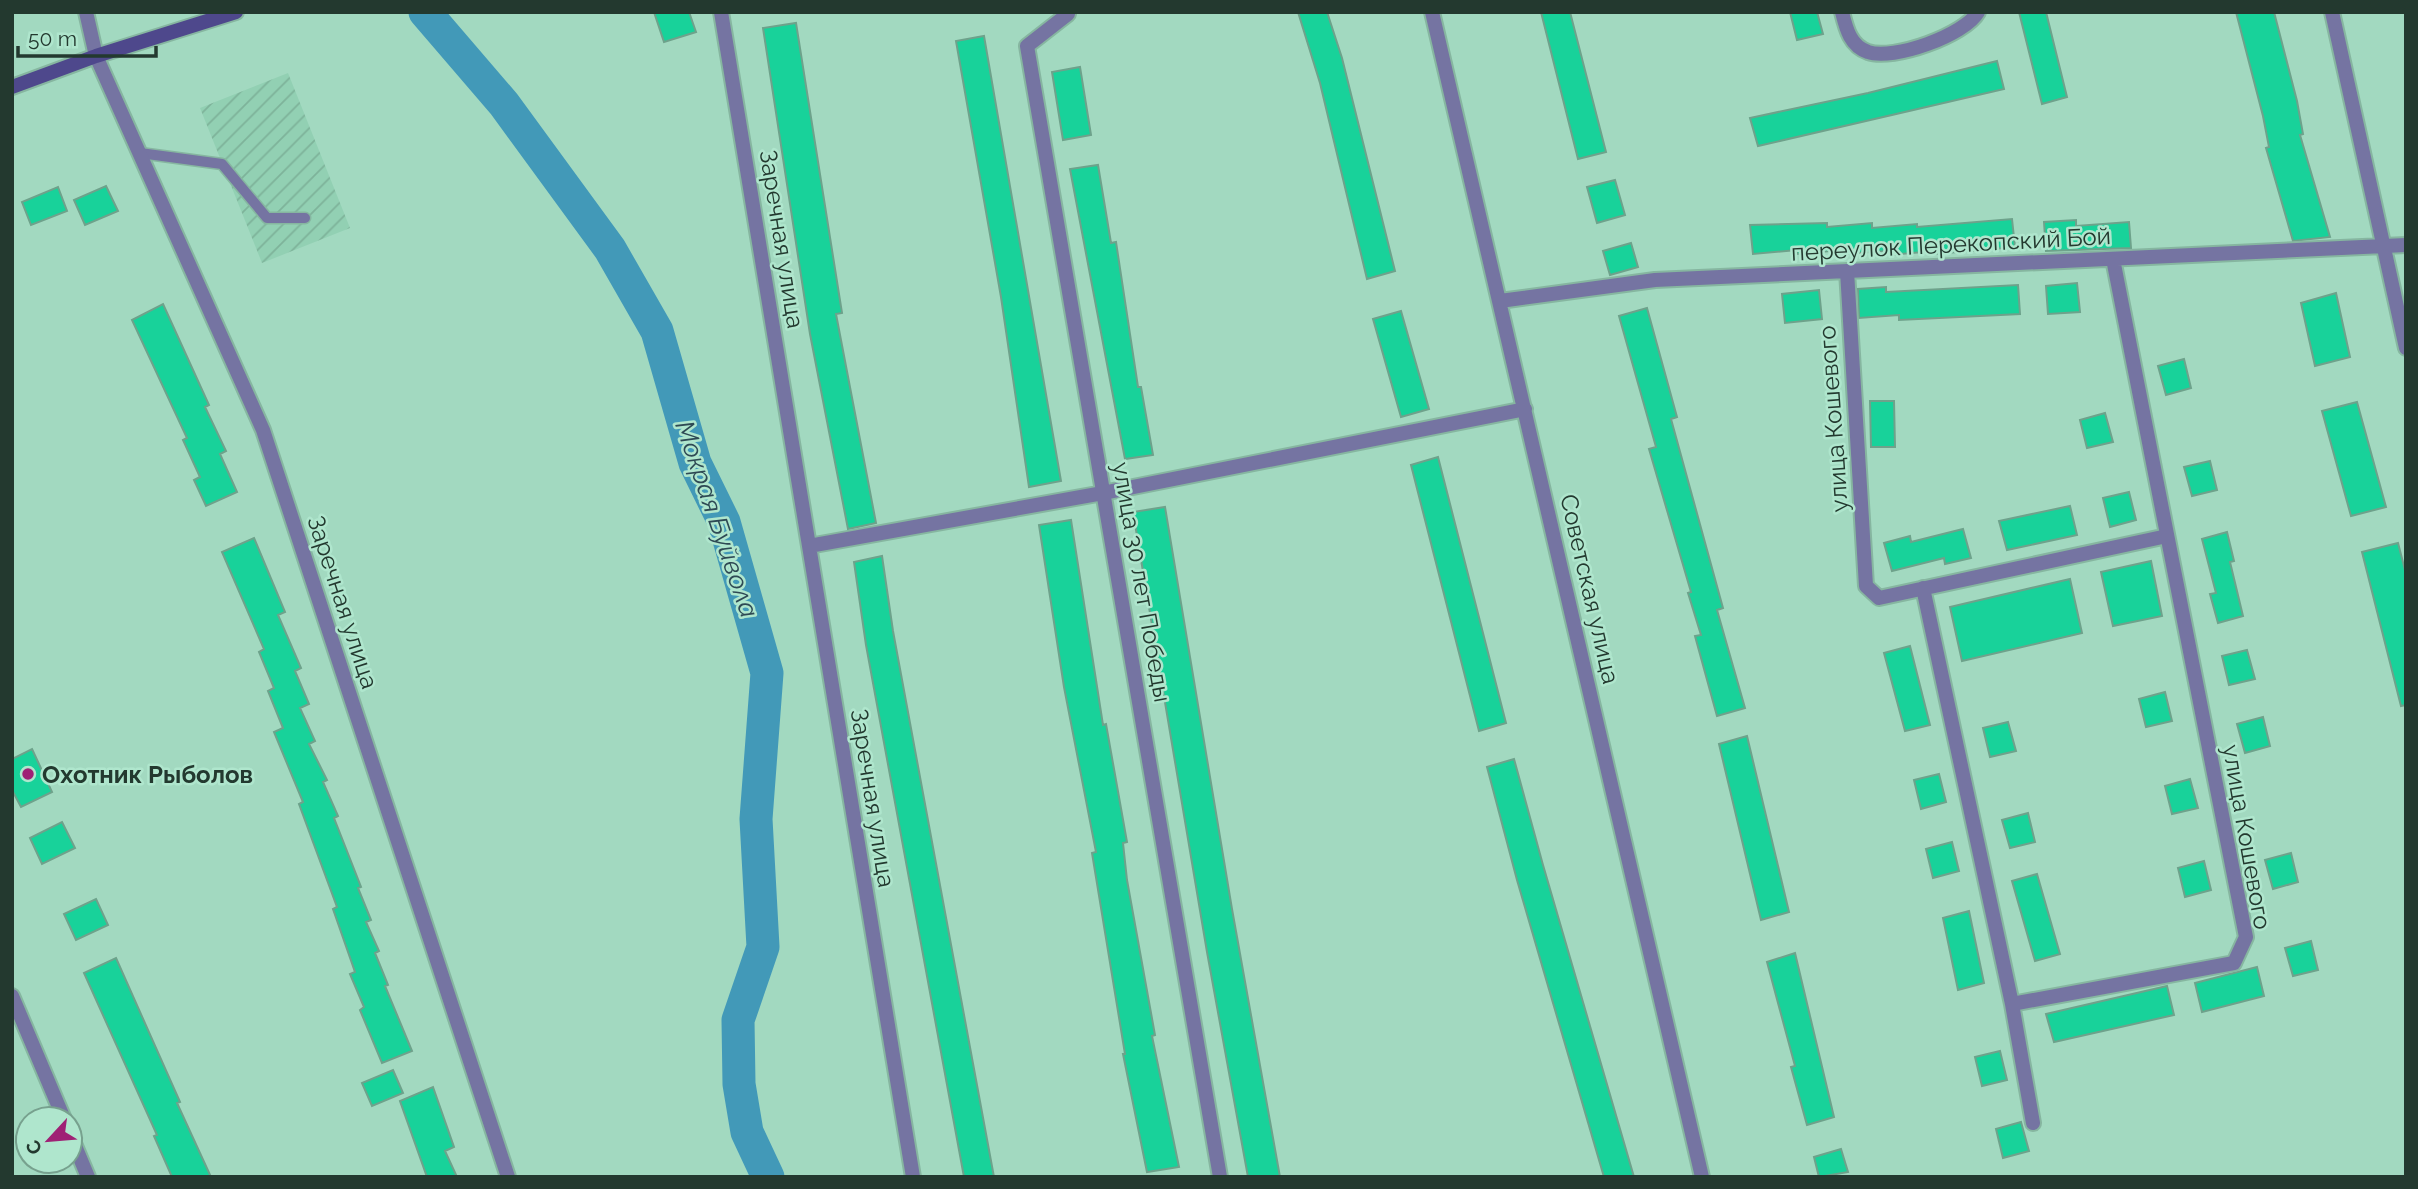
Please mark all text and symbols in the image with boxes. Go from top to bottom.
scale bar [18,14,156,58]
text: 50 m [28,26,77,51]
street label: Заречная улица [754,148,810,330]
street label: переулок Перекопский Бой [1790,221,2112,267]
street label: улица Кошевого [1812,325,1854,513]
water label: Мокрая Буйвола [669,417,765,621]
street label: улица 30 лет Победы [1107,460,1177,704]
street label: Советская улица [1554,491,1626,687]
street label: Заречная улица [301,512,385,692]
street label: Заречная улица [845,707,901,889]
street label: улица Кошевого [2216,742,2278,932]
place label: Охотник Рыболов [42,760,253,789]
marker: Охотник Рыболов [20,766,36,782]
north arrow [14,1105,84,1175]
text: С [21,1137,46,1158]

